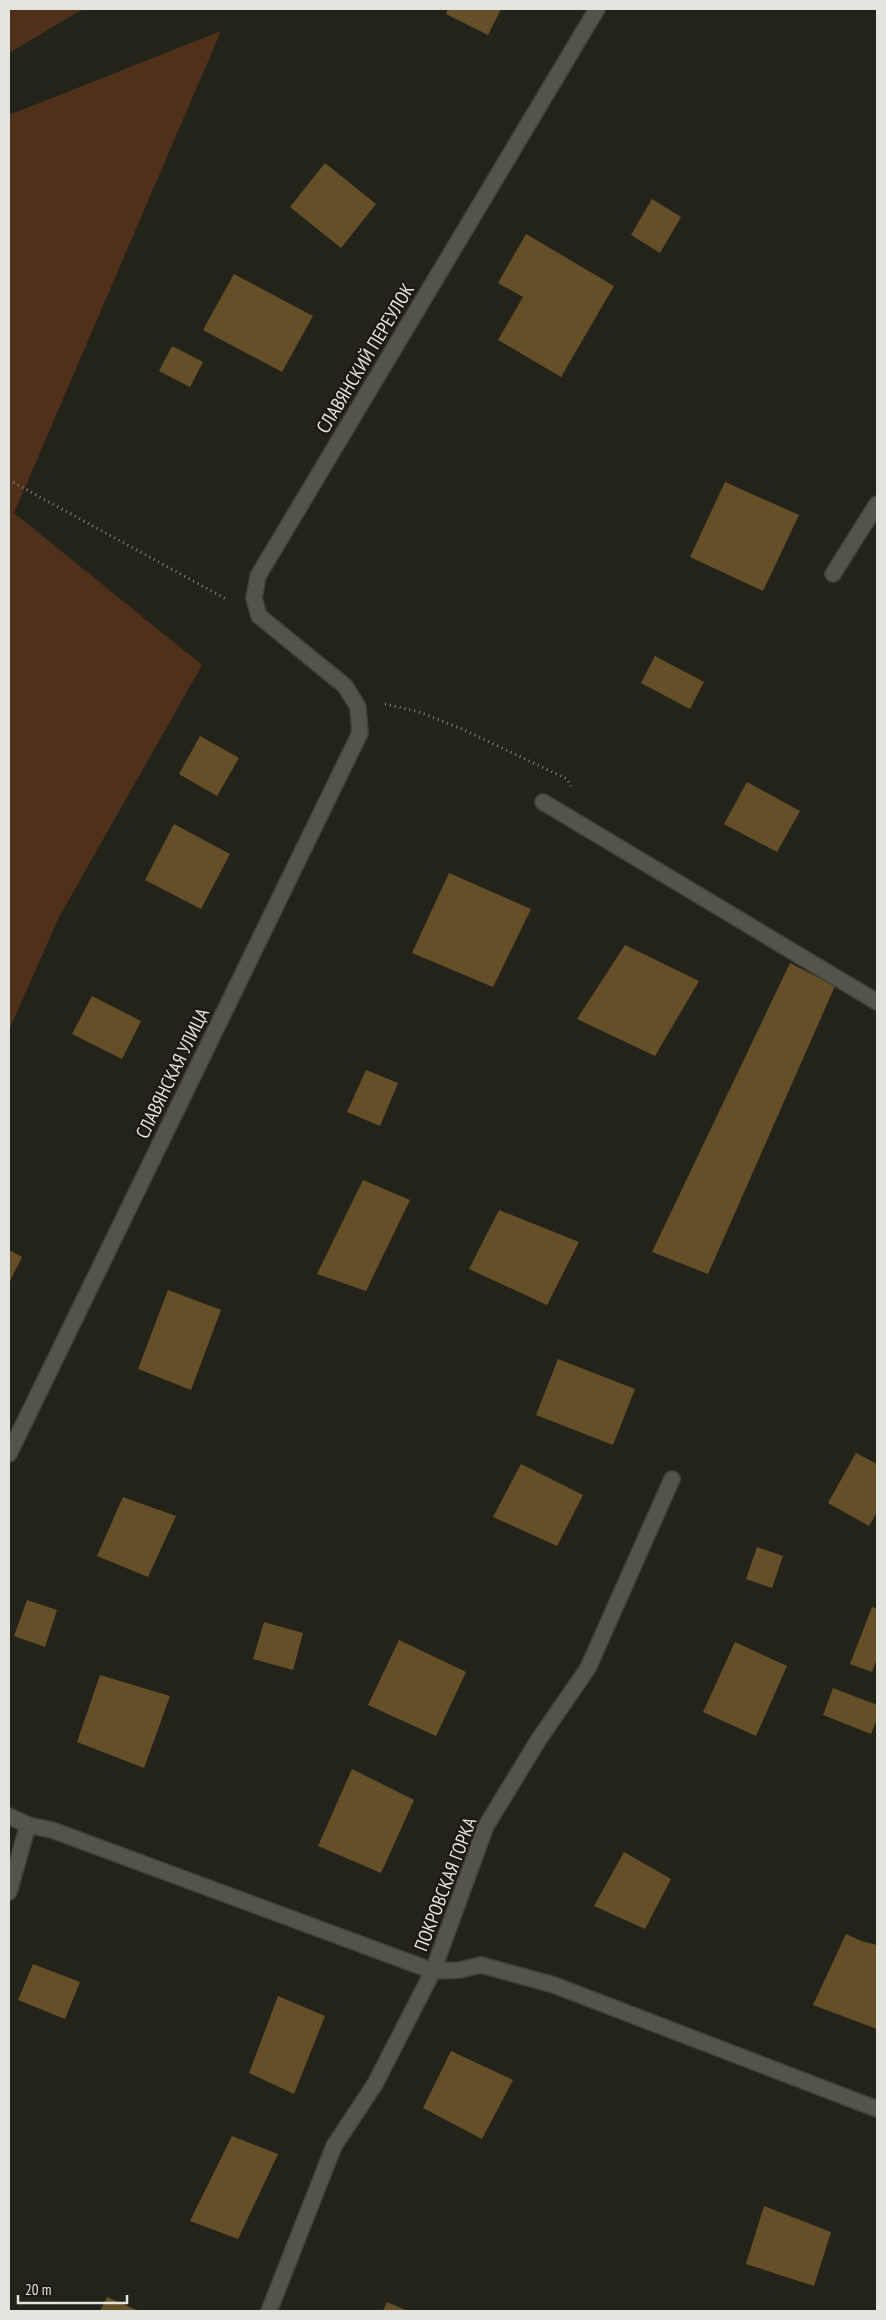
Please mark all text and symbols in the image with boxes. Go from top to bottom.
street label: СЛАВЯНСКИЙ ПЕРЕУЛОК [311,279,419,437]
street label: СЛАВЯНСКАЯ УЛИЦА [130,1004,214,1142]
street label: ПОКРОВСКАЯ ГОРКА [409,1814,481,1954]
scale bar [18,2272,126,2304]
text: 20 m [25,2280,51,2299]

